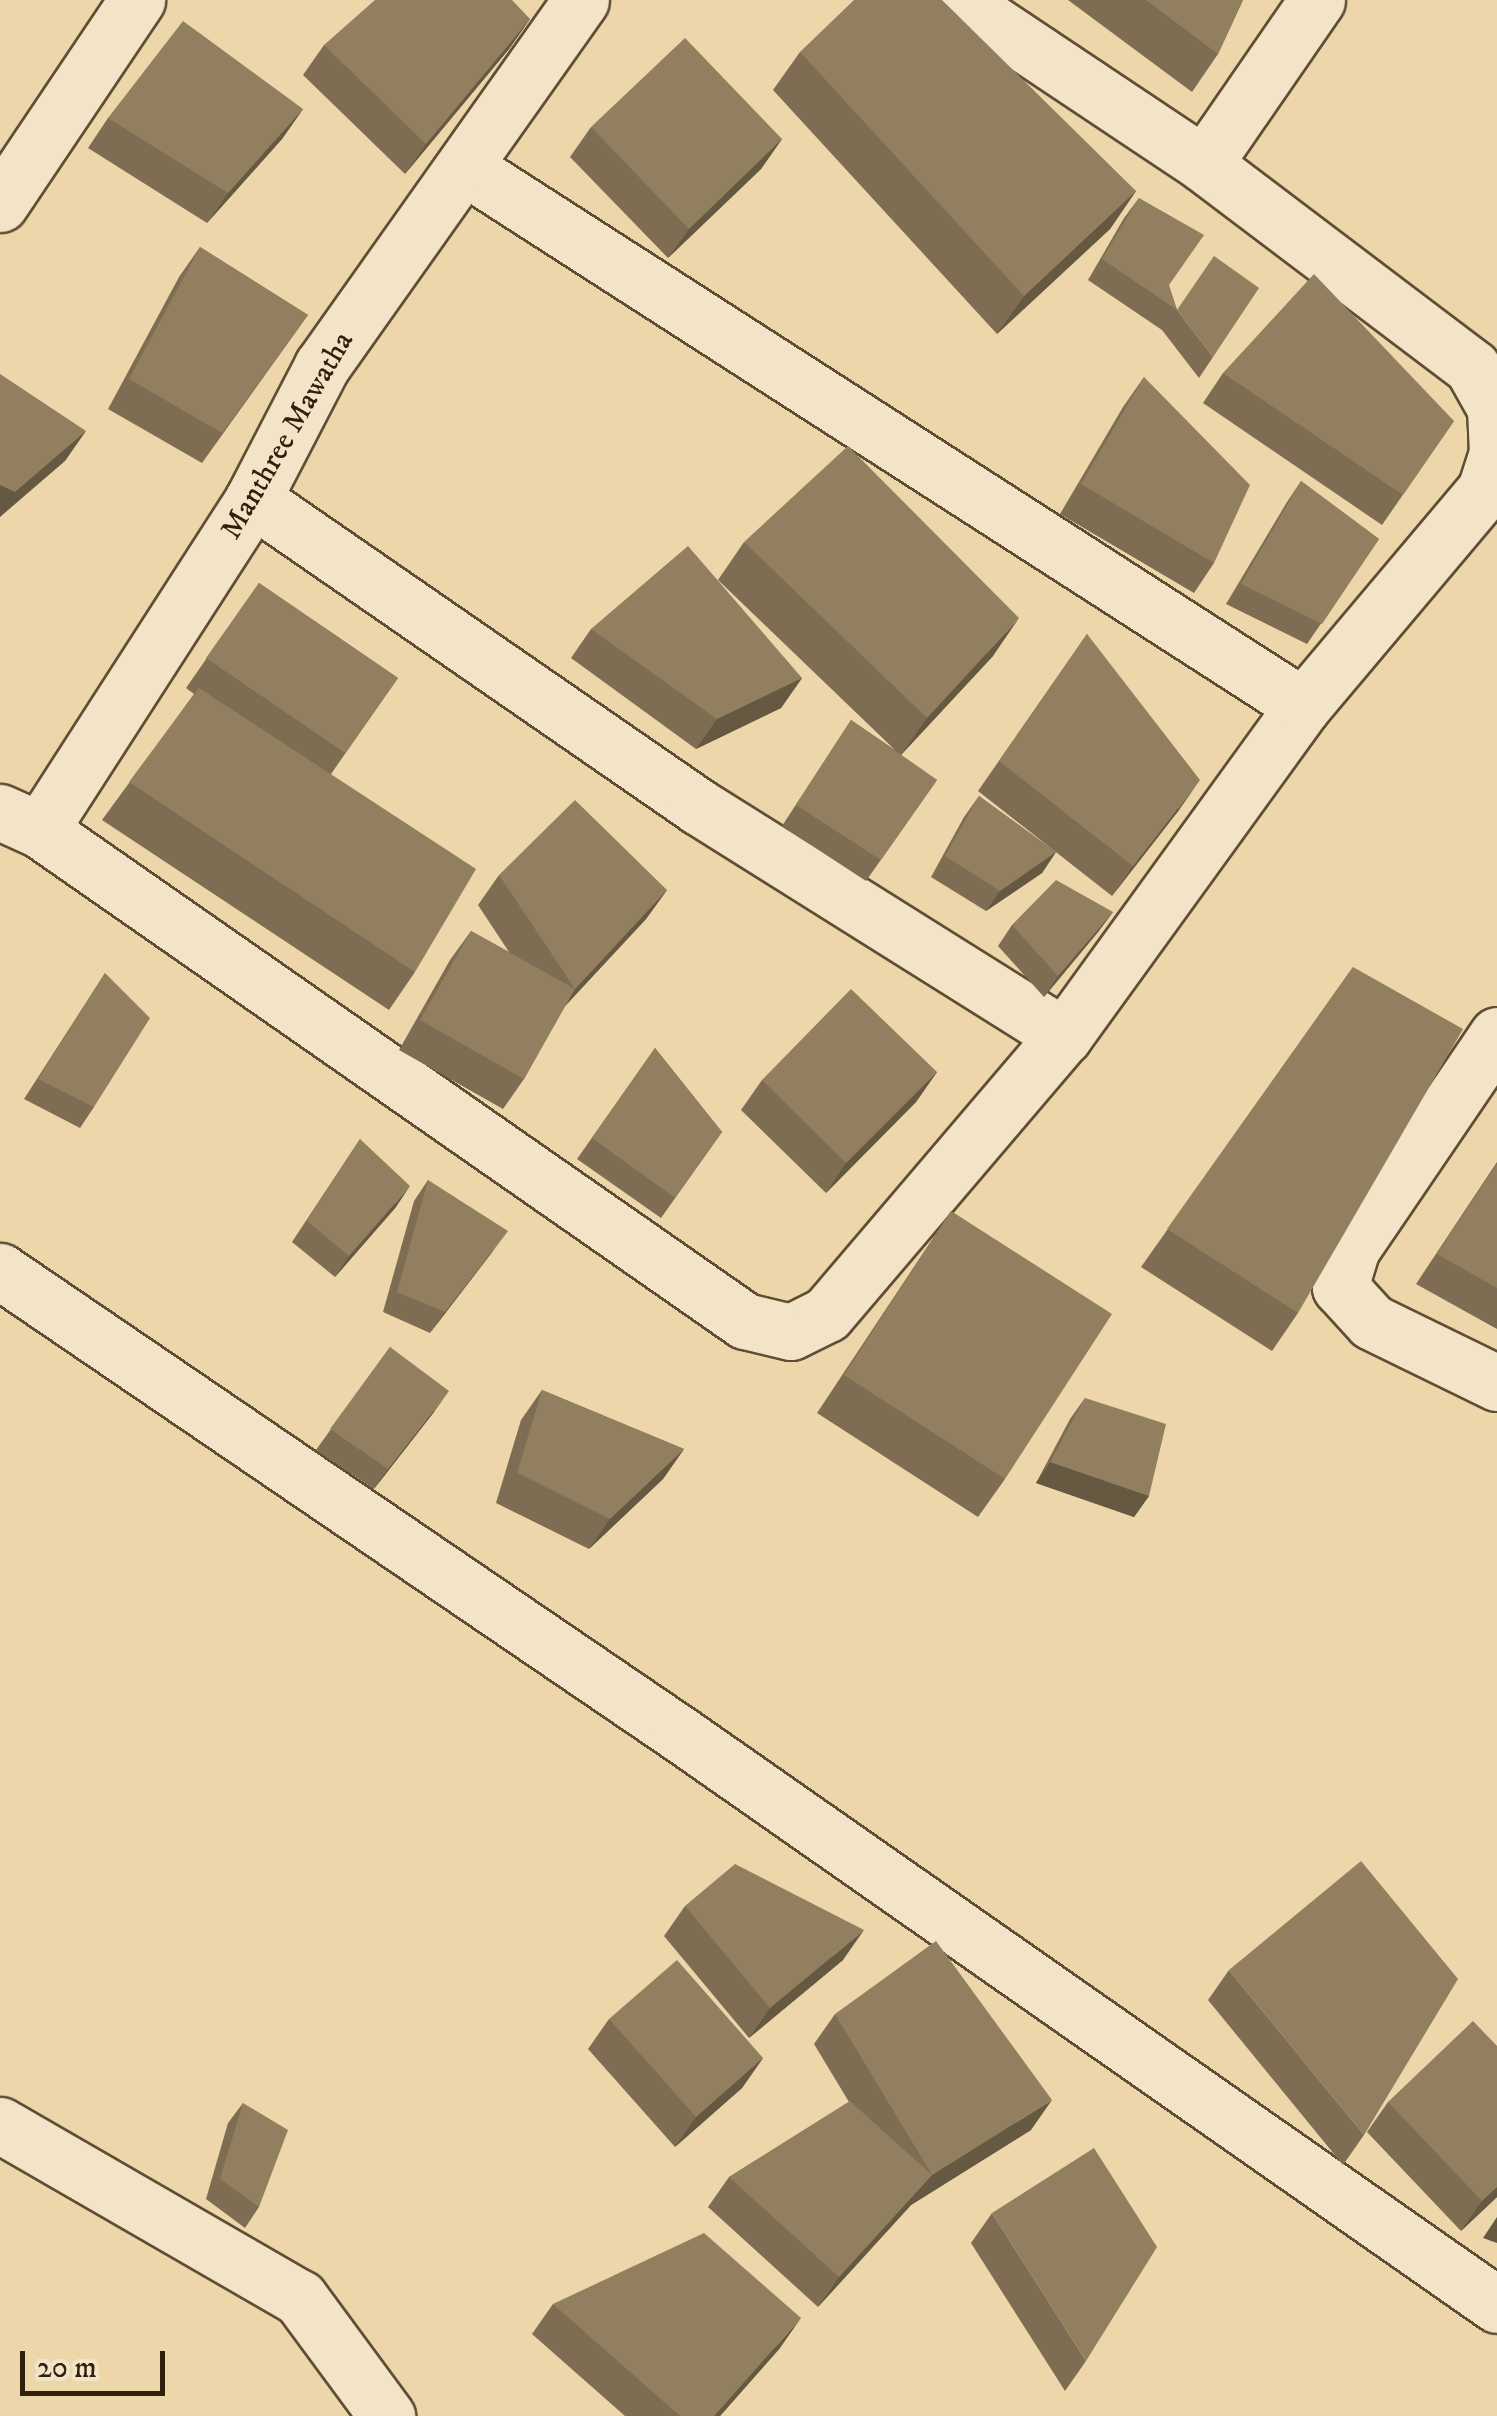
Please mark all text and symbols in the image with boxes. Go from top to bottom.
street label: Manthree Mawatha [214,326,362,546]
scale bar [25,2331,170,2393]
text: 20 m [37,2350,97,2387]

